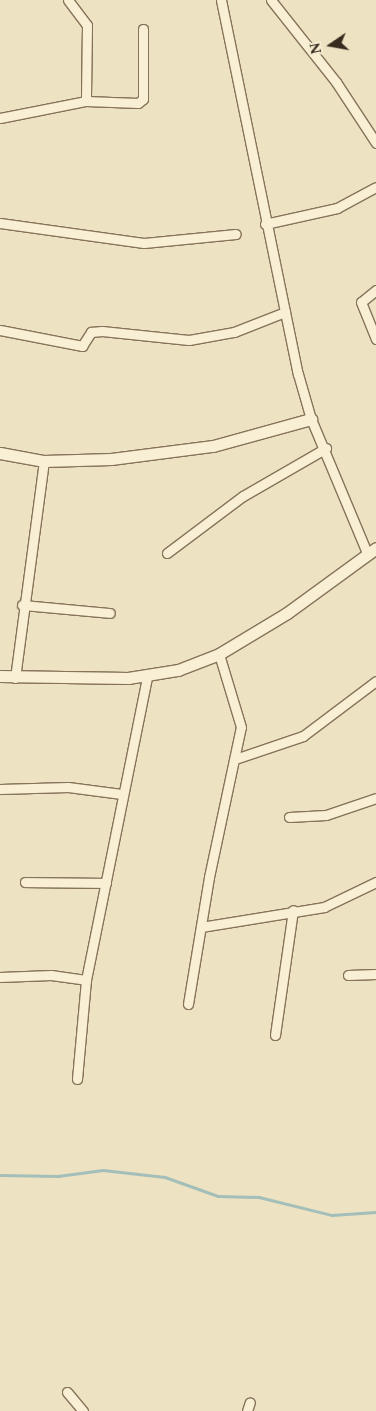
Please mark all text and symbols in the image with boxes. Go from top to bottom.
north arrow [306,20,356,70]
text: N [304,40,327,56]

